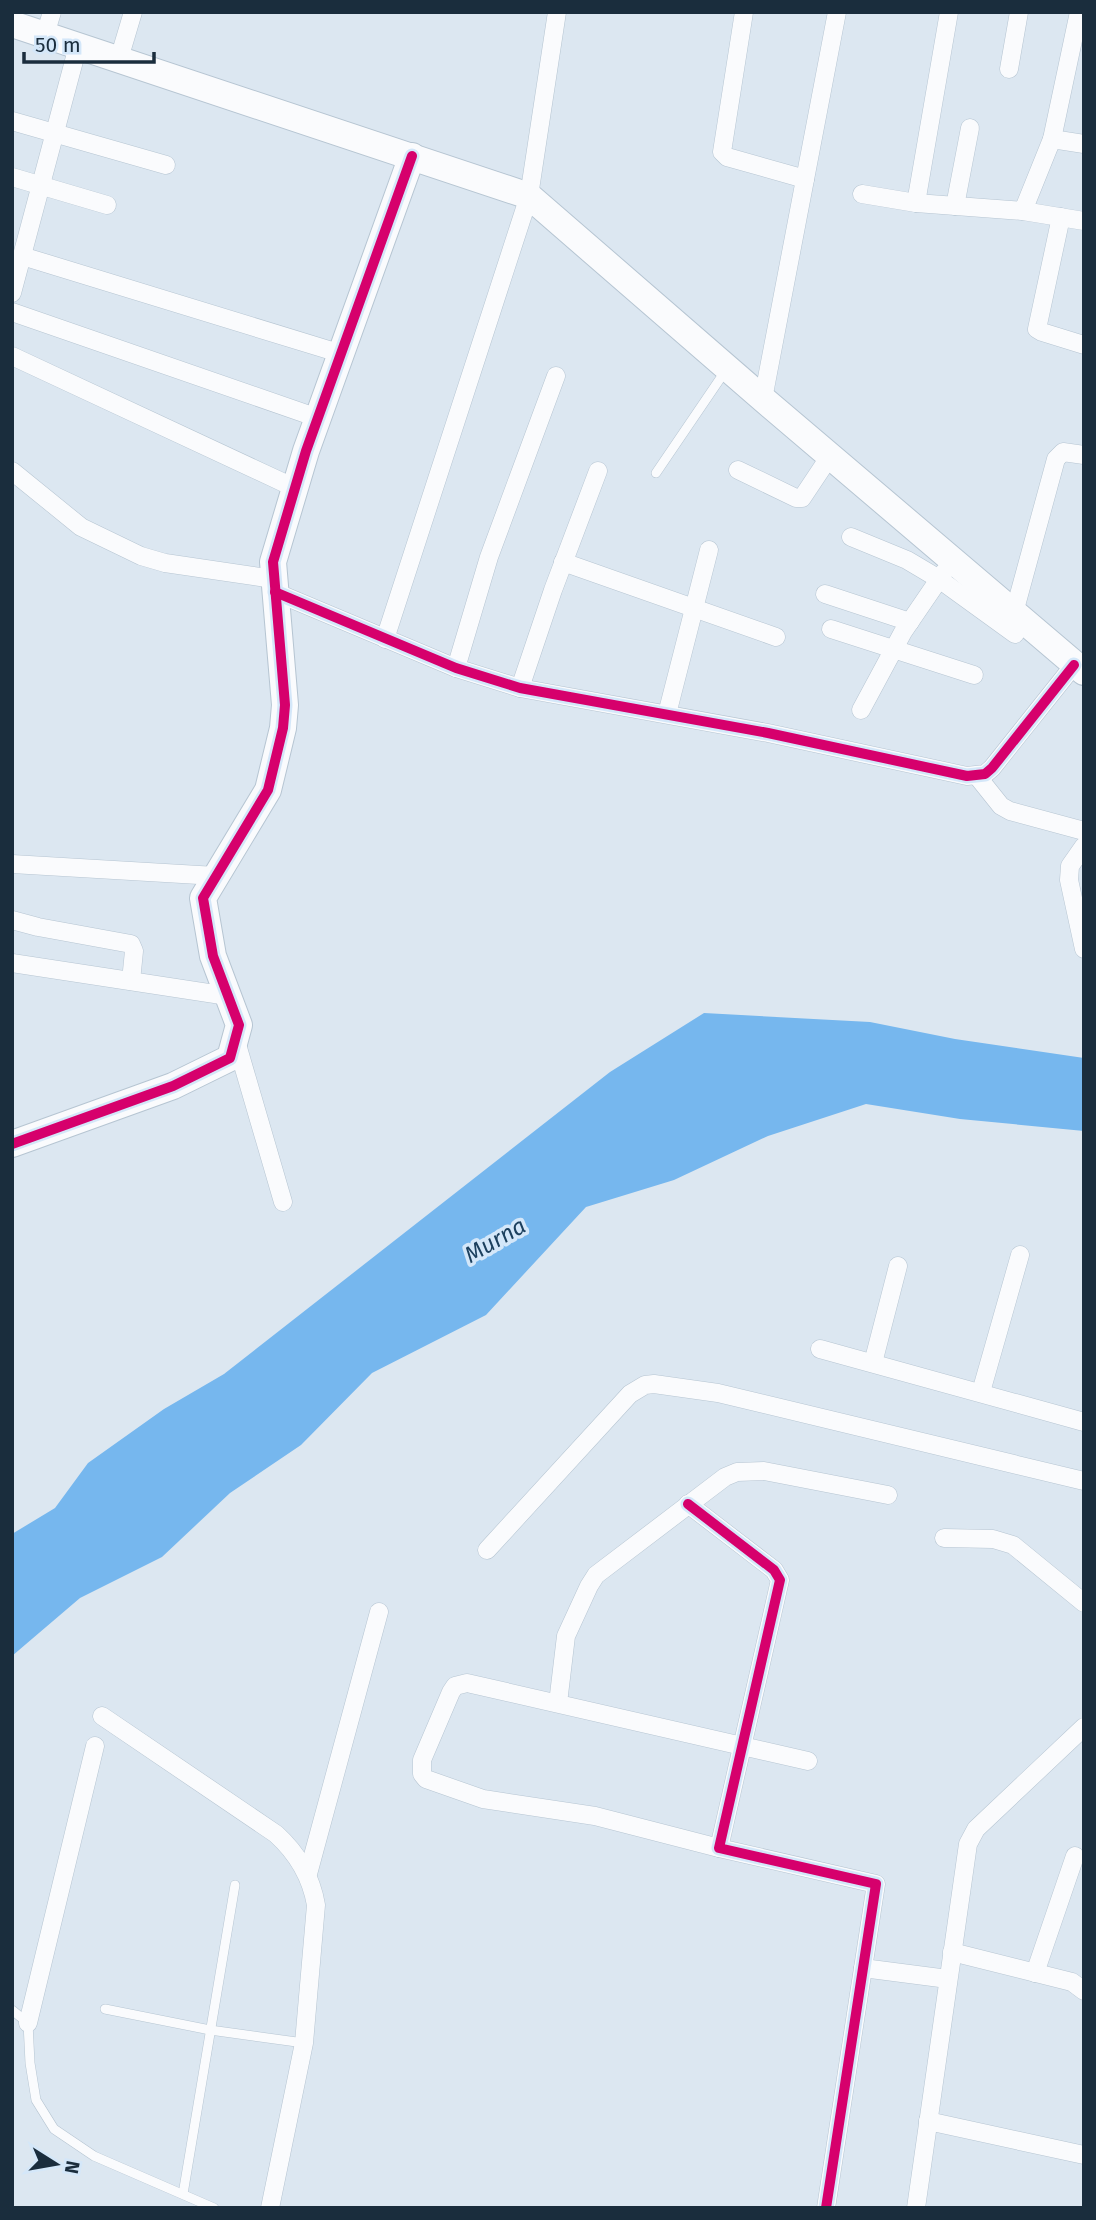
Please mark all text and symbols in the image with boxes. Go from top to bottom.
scale bar [24,21,154,65]
text: 50 m [35,32,81,58]
water label: Murna [459,1211,531,1269]
north arrow [21,2129,91,2199]
text: N [60,2159,85,2176]

